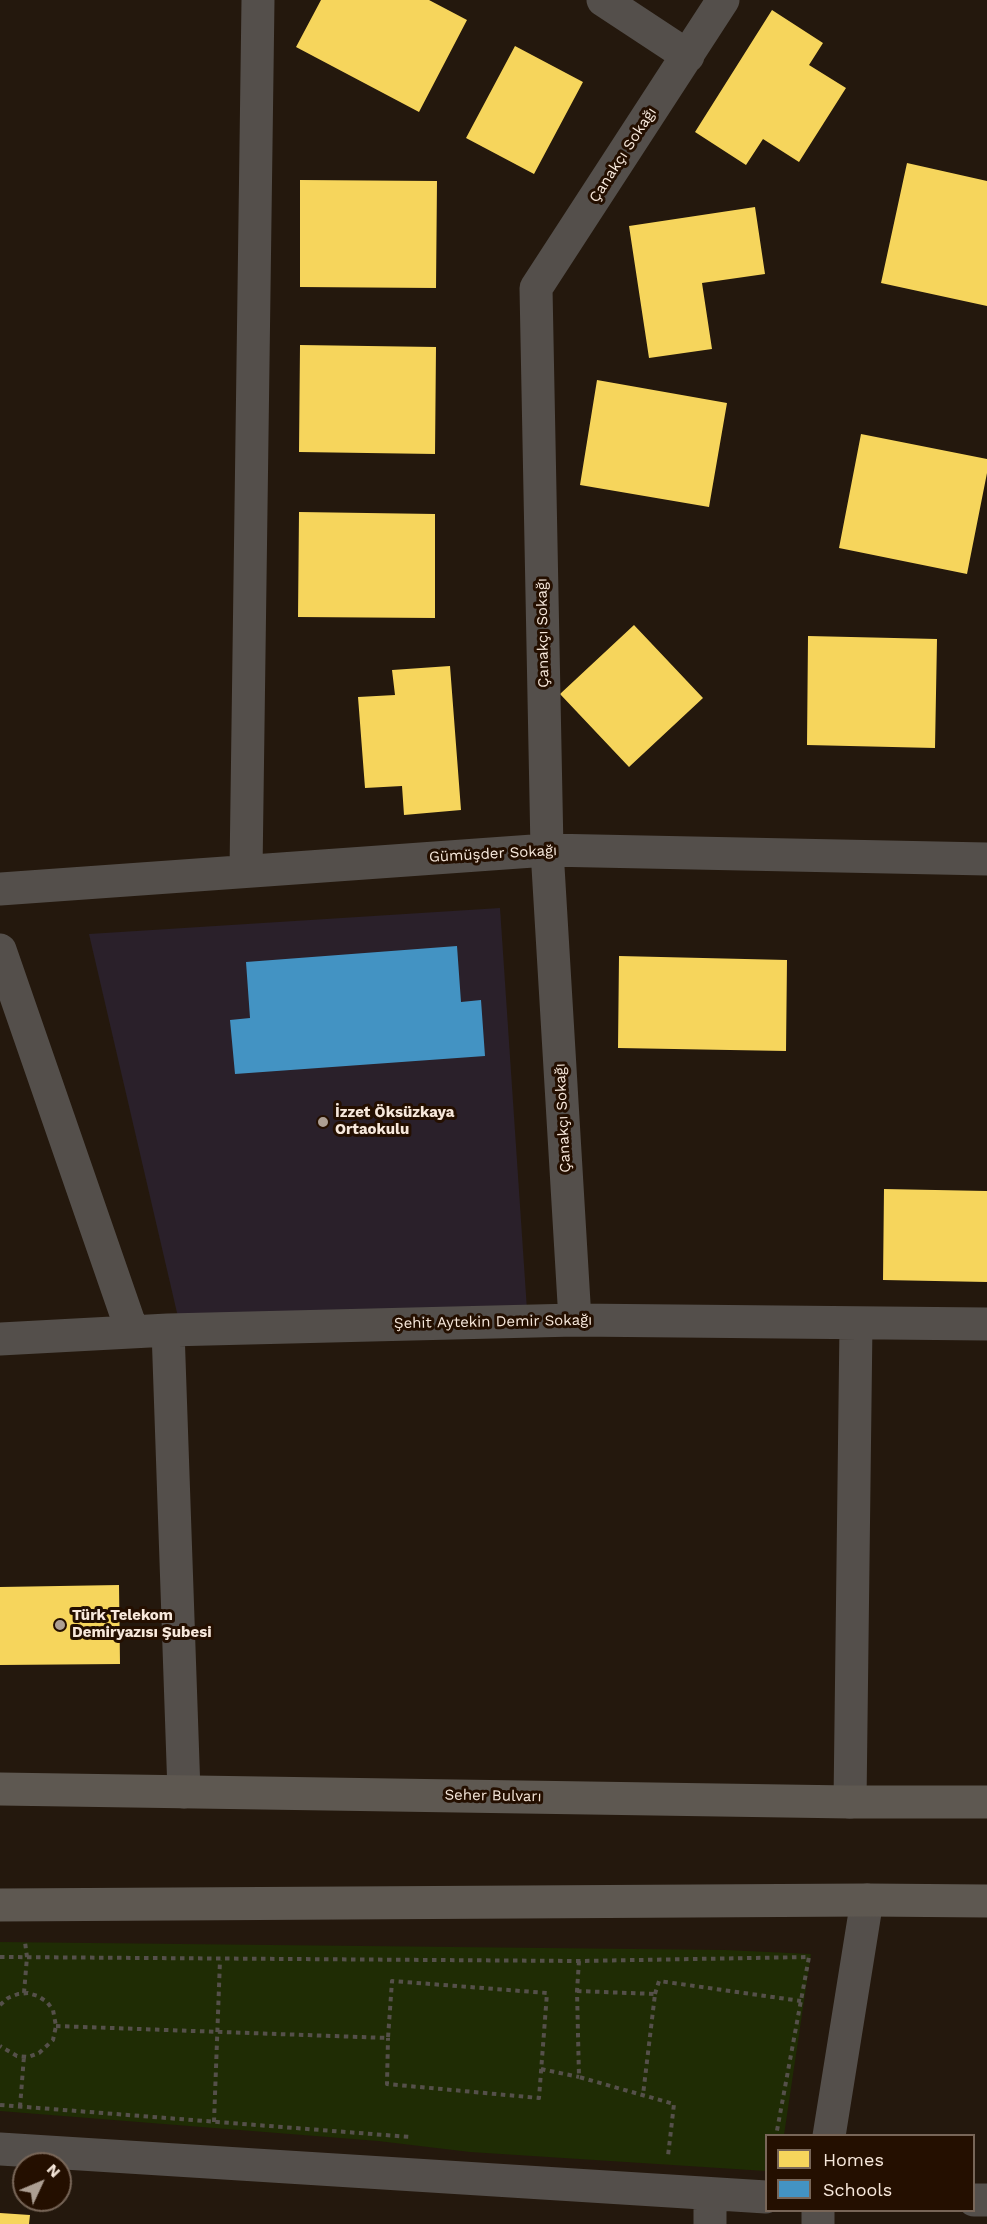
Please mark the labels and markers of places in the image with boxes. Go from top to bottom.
place label: İzzet Öksüzkaya Ortaokulu [335,1104,454,1139]
marker: İzzet Öksüzkaya Ortaokulu [316,1115,330,1129]
place label: Türk Telekom Demiryazısı Şubesi [72,1607,211,1642]
marker: Türk Telekom Demiryazısı Şubesi [53,1618,67,1632]

